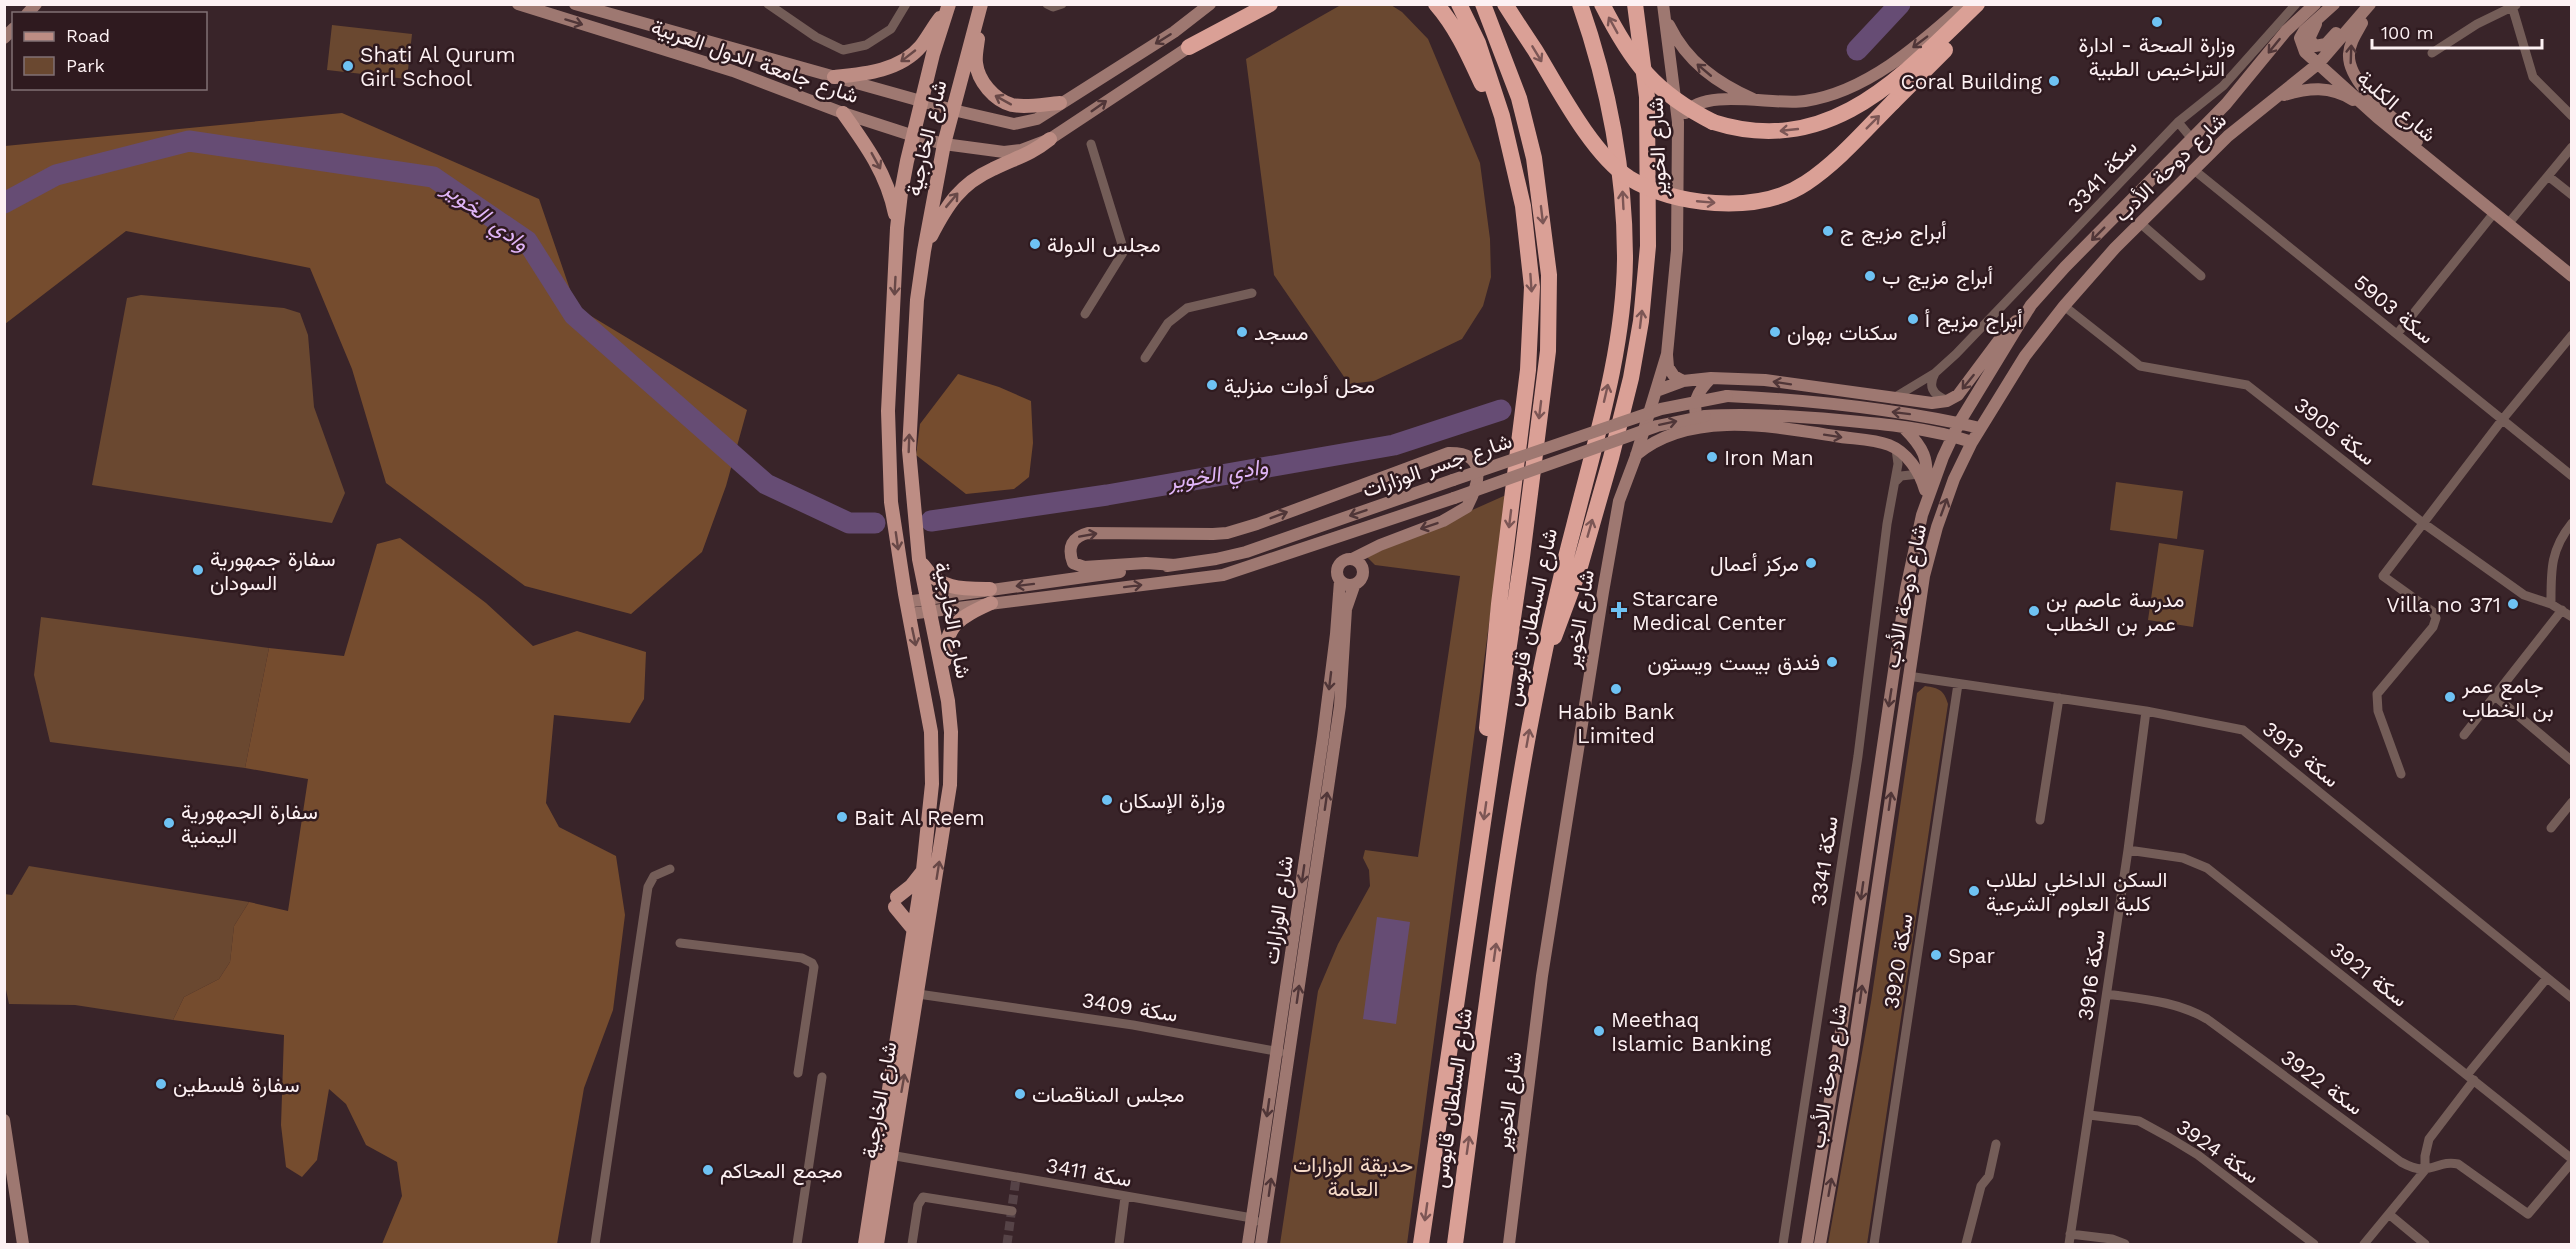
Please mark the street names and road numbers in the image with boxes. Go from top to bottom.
street label: شارع جامعة الدول العربية [647,14,862,110]
street label: شارع الكلية [2351,65,2442,149]
street label: شارع الخارجية [901,78,953,199]
street label: شارع الخوير [1643,97,1673,198]
street label: شارع دوحة الأدب [2109,107,2233,228]
street label: سكة 3341 [2062,134,2142,218]
street label: سكة 5903 [2349,269,2439,349]
street label: سكة 3905 [2290,392,2380,470]
street label: شارع جسر الوزارات [1359,428,1516,504]
street label: شارع دوحة الأدب [1879,522,1933,670]
street label: شارع السلطان قابوس [1500,526,1564,709]
street label: شارع الخارجية [927,560,977,681]
street label: شارع الخوير [1559,568,1601,671]
street label: سكة 3913 [2258,716,2344,792]
street label: سكة 3341 [1805,814,1843,908]
street label: شارع الوزارات [1258,854,1300,966]
street label: سكة 3920 [1878,912,1918,1010]
street label: سكة 3916 [2072,928,2110,1022]
street label: سكة 3921 [2325,936,2413,1012]
street label: سكة 3409 [1080,987,1180,1027]
street label: شارع دوحة الأدب [1804,1002,1854,1150]
street label: شارع السلطان قابوس [1427,1007,1479,1190]
street label: شارع الخارجية [856,1040,904,1161]
street label: سكة 3922 [2276,1044,2368,1120]
street label: شارع الخوير [1489,1050,1528,1153]
street label: سكة 3924 [2172,1114,2264,1188]
street label: سكة 3411 [1044,1152,1134,1192]

